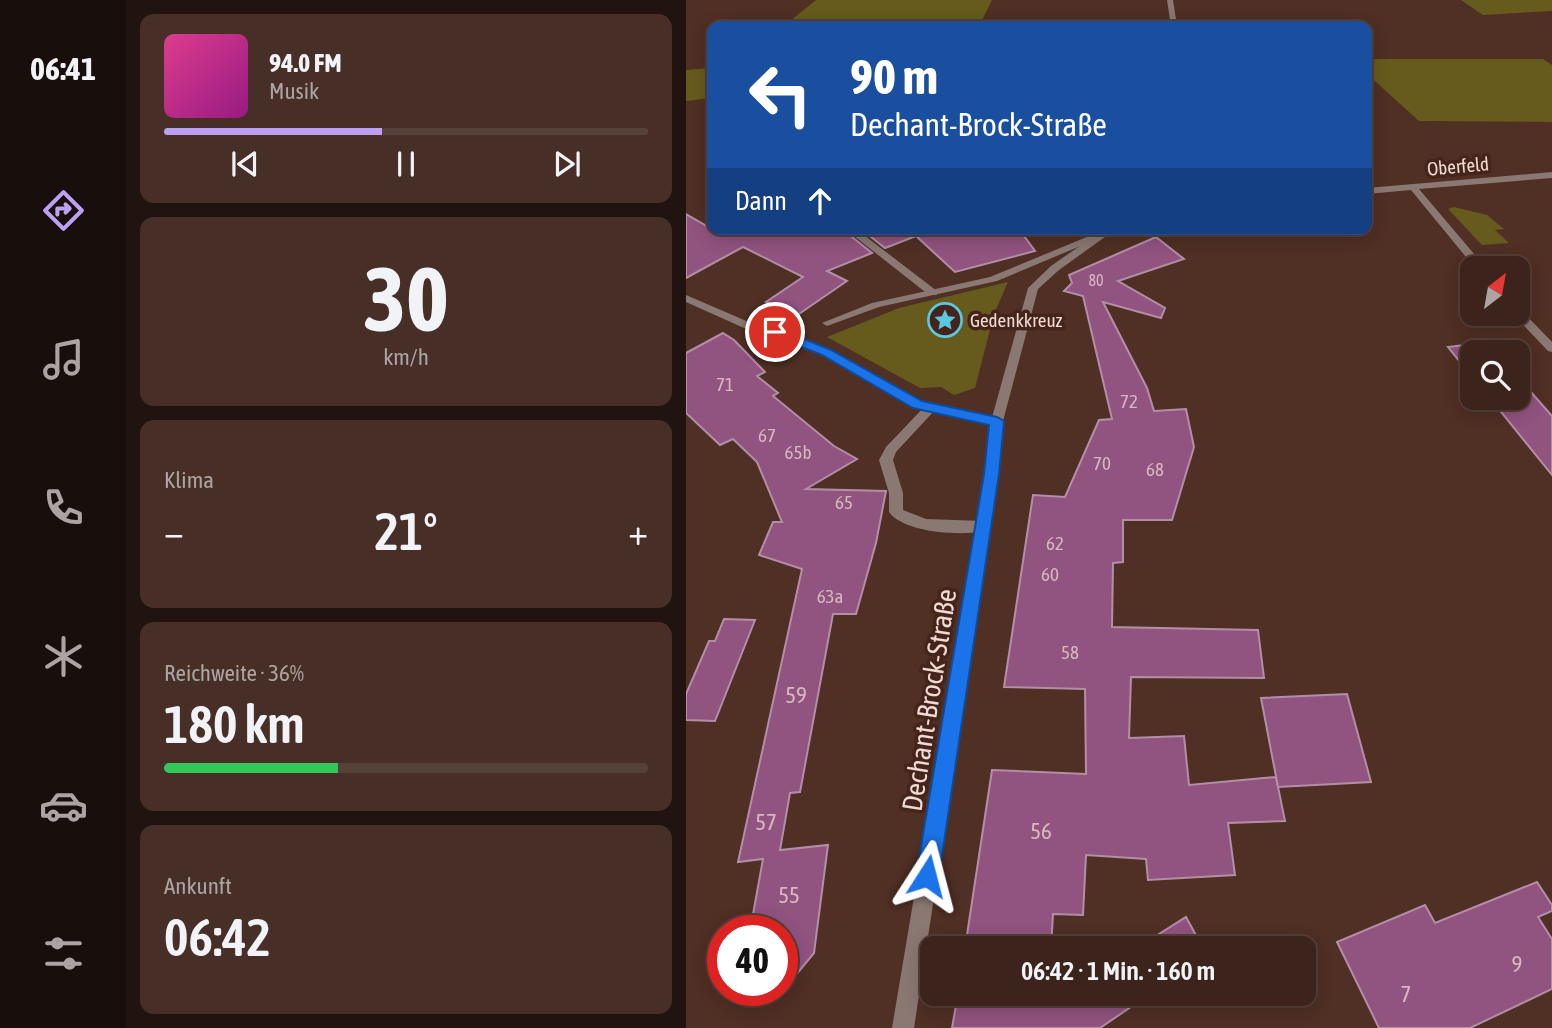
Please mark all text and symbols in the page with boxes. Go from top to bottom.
text: 94.0 FM [269,48,342,78]
text: 90 m [850,48,938,104]
icon: left [735,49,826,140]
text: 06:41 [30,50,96,87]
text: Musik [269,78,319,104]
text: Dechant-Brock-Straße [850,106,1107,143]
icon: previous [226,145,264,183]
icon: pause [387,145,425,183]
icon: next [548,145,586,183]
street label: Oberfeld [1426,152,1490,180]
icon: ahead [801,182,839,220]
icon: directions [39,186,88,235]
text: Dann [735,186,787,216]
text: 30 [363,246,449,350]
north arrow [1460,256,1530,326]
map controls [1460,256,1530,410]
house number: 80 [1088,271,1104,289]
place icon: Gedenkkreuz [926,301,964,339]
pin [745,302,805,362]
place label: Gedenkkreuz [970,309,1063,331]
icon: arrive [756,313,794,351]
icon: music [39,335,88,384]
button: search [1460,340,1530,410]
text: km/h [383,344,429,370]
house number: 71 [716,373,734,395]
house number: 72 [1120,390,1138,412]
house number: 67 [758,424,776,446]
house number: 65b [785,441,811,463]
house number: 70 [1093,452,1111,474]
house number: 68 [1146,458,1164,480]
text: Klima [164,467,214,493]
icon: phone [39,483,88,532]
house number: 65 [835,491,853,513]
text: 21° [374,501,438,561]
text: − [164,510,184,553]
text: + [628,510,648,553]
house number: 62 [1046,532,1064,554]
house number: 60 [1041,563,1059,585]
house number: 63a [817,585,843,607]
street label: Dechant-Brock-Straße [896,587,962,813]
icon: climate [39,632,88,681]
house number: 58 [1061,641,1079,663]
text: Reichweite · 36% [164,660,304,686]
house number: 59 [785,682,807,708]
text: 180 km [164,694,305,754]
icon: car [39,781,88,830]
house number: 57 [755,809,777,835]
house number: 56 [1030,818,1052,844]
position arrow [890,839,964,913]
text: Ankunft [164,873,232,899]
house number: 55 [778,882,800,908]
text: 06:42 [164,907,271,967]
speed limit sign: 40 [707,915,798,1006]
icon: filters [39,929,88,978]
house number: 9 [1512,951,1522,977]
text: 06:42 · 1 Min. · 160 m [1021,956,1215,986]
house number: 7 [1401,981,1411,1007]

